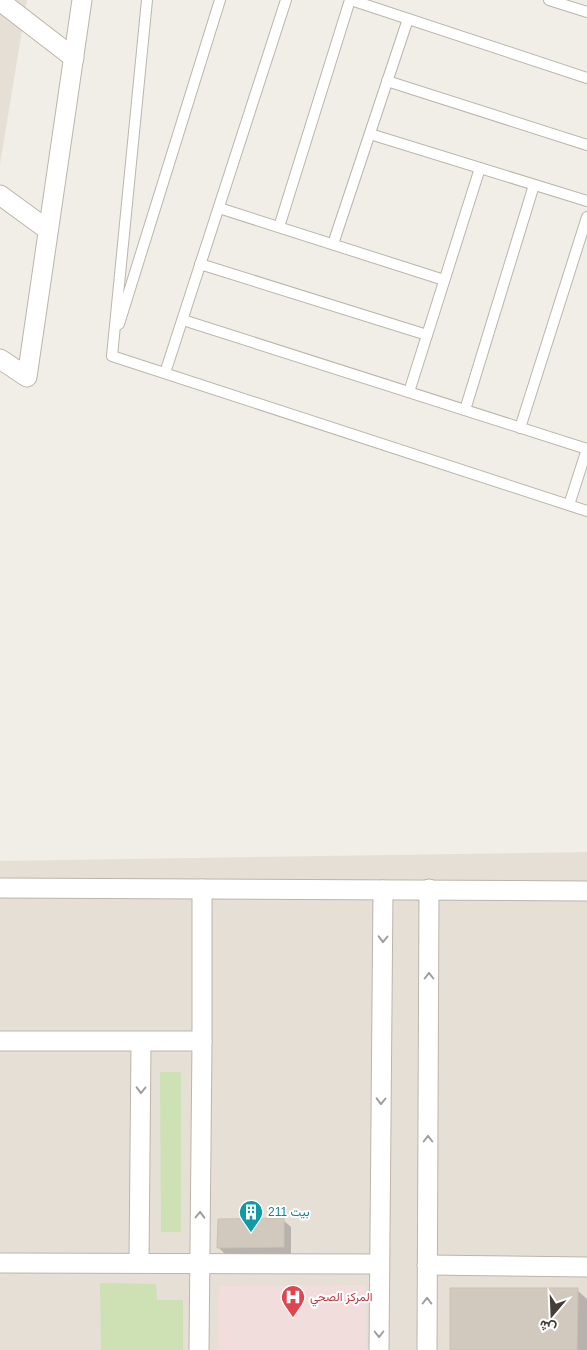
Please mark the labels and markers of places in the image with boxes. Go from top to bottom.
building icon: بيت 211 [238,1199,264,1233]
place label: بيت 211 [268,1205,310,1219]
hospital icon: المركز الصحي [280,1284,306,1318]
place label: المركز الصحي [310,1290,372,1307]

